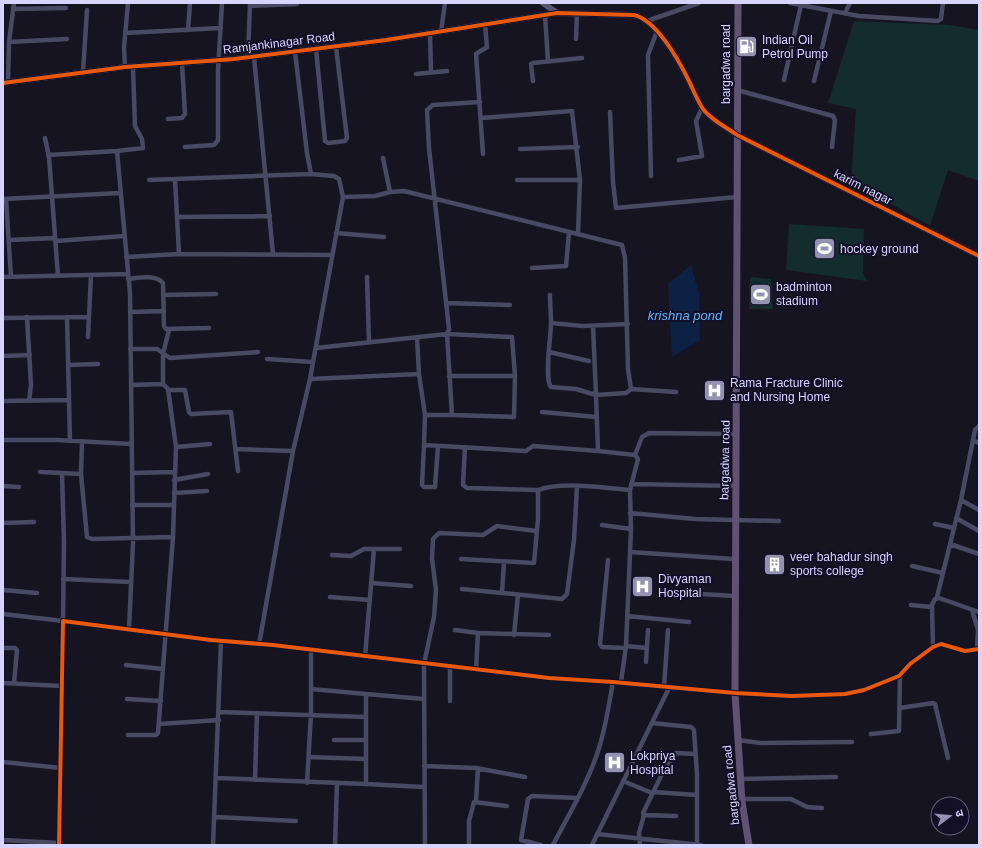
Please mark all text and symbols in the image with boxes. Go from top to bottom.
street label: bargadwa road [719,24,733,104]
street label: Ramjankinagar Road [222,29,336,57]
place label: Indian Oil Petrol Pump [762,33,828,61]
fuel station icon: Indian Oil Petrol Pump [734,34,760,60]
street label: karim nagar [832,166,894,208]
sports icon: hockey ground [812,236,838,262]
place label: hockey ground [840,242,919,256]
place label: badminton stadium [776,280,832,308]
sports icon: badminton stadium [748,281,774,307]
water label: krishna pond [648,308,723,323]
place label: Rama Fracture Clinic and Nursing Home [730,376,843,404]
hospital icon: Rama Fracture Clinic and Nursing Home [702,377,728,403]
street label: bargadwa road [717,420,733,500]
place label: veer bahadur singh sports college [790,550,893,578]
building icon: veer bahadur singh sports college [761,551,787,577]
place label: Divyaman Hospital [658,572,711,600]
hospital icon: Divyaman Hospital [629,573,655,599]
street label: bargadwa road [720,744,742,826]
place label: Lokpriya Hospital [630,749,676,777]
hospital icon: Lokpriya Hospital [601,750,627,776]
north arrow [930,796,970,836]
text: उ [953,808,966,819]

